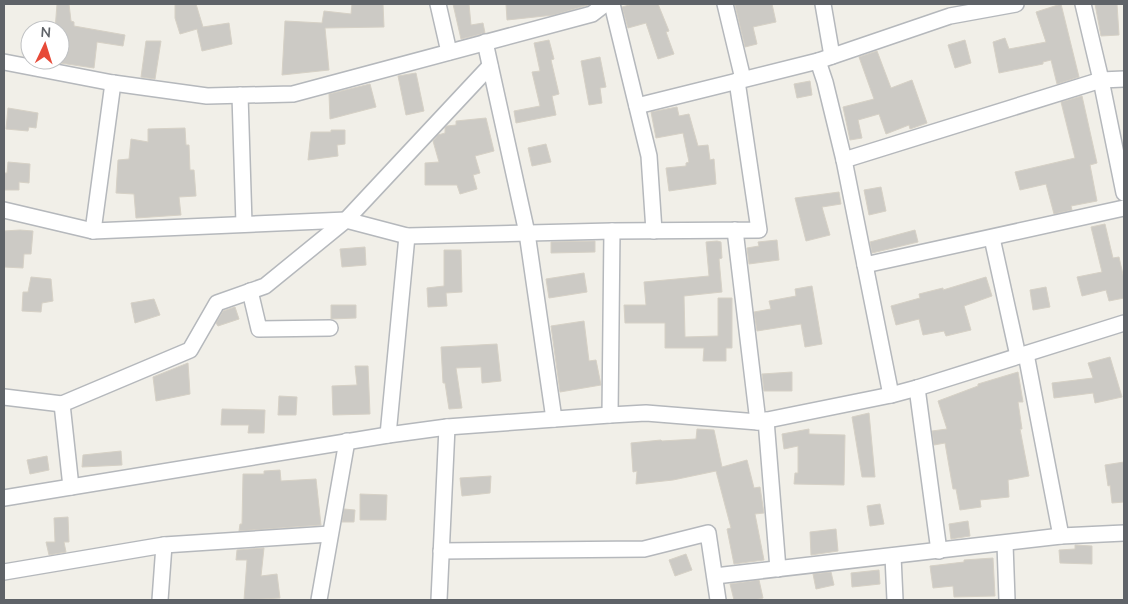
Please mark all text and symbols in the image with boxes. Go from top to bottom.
north arrow [20,20,70,70]
text: N [40,23,52,42]

